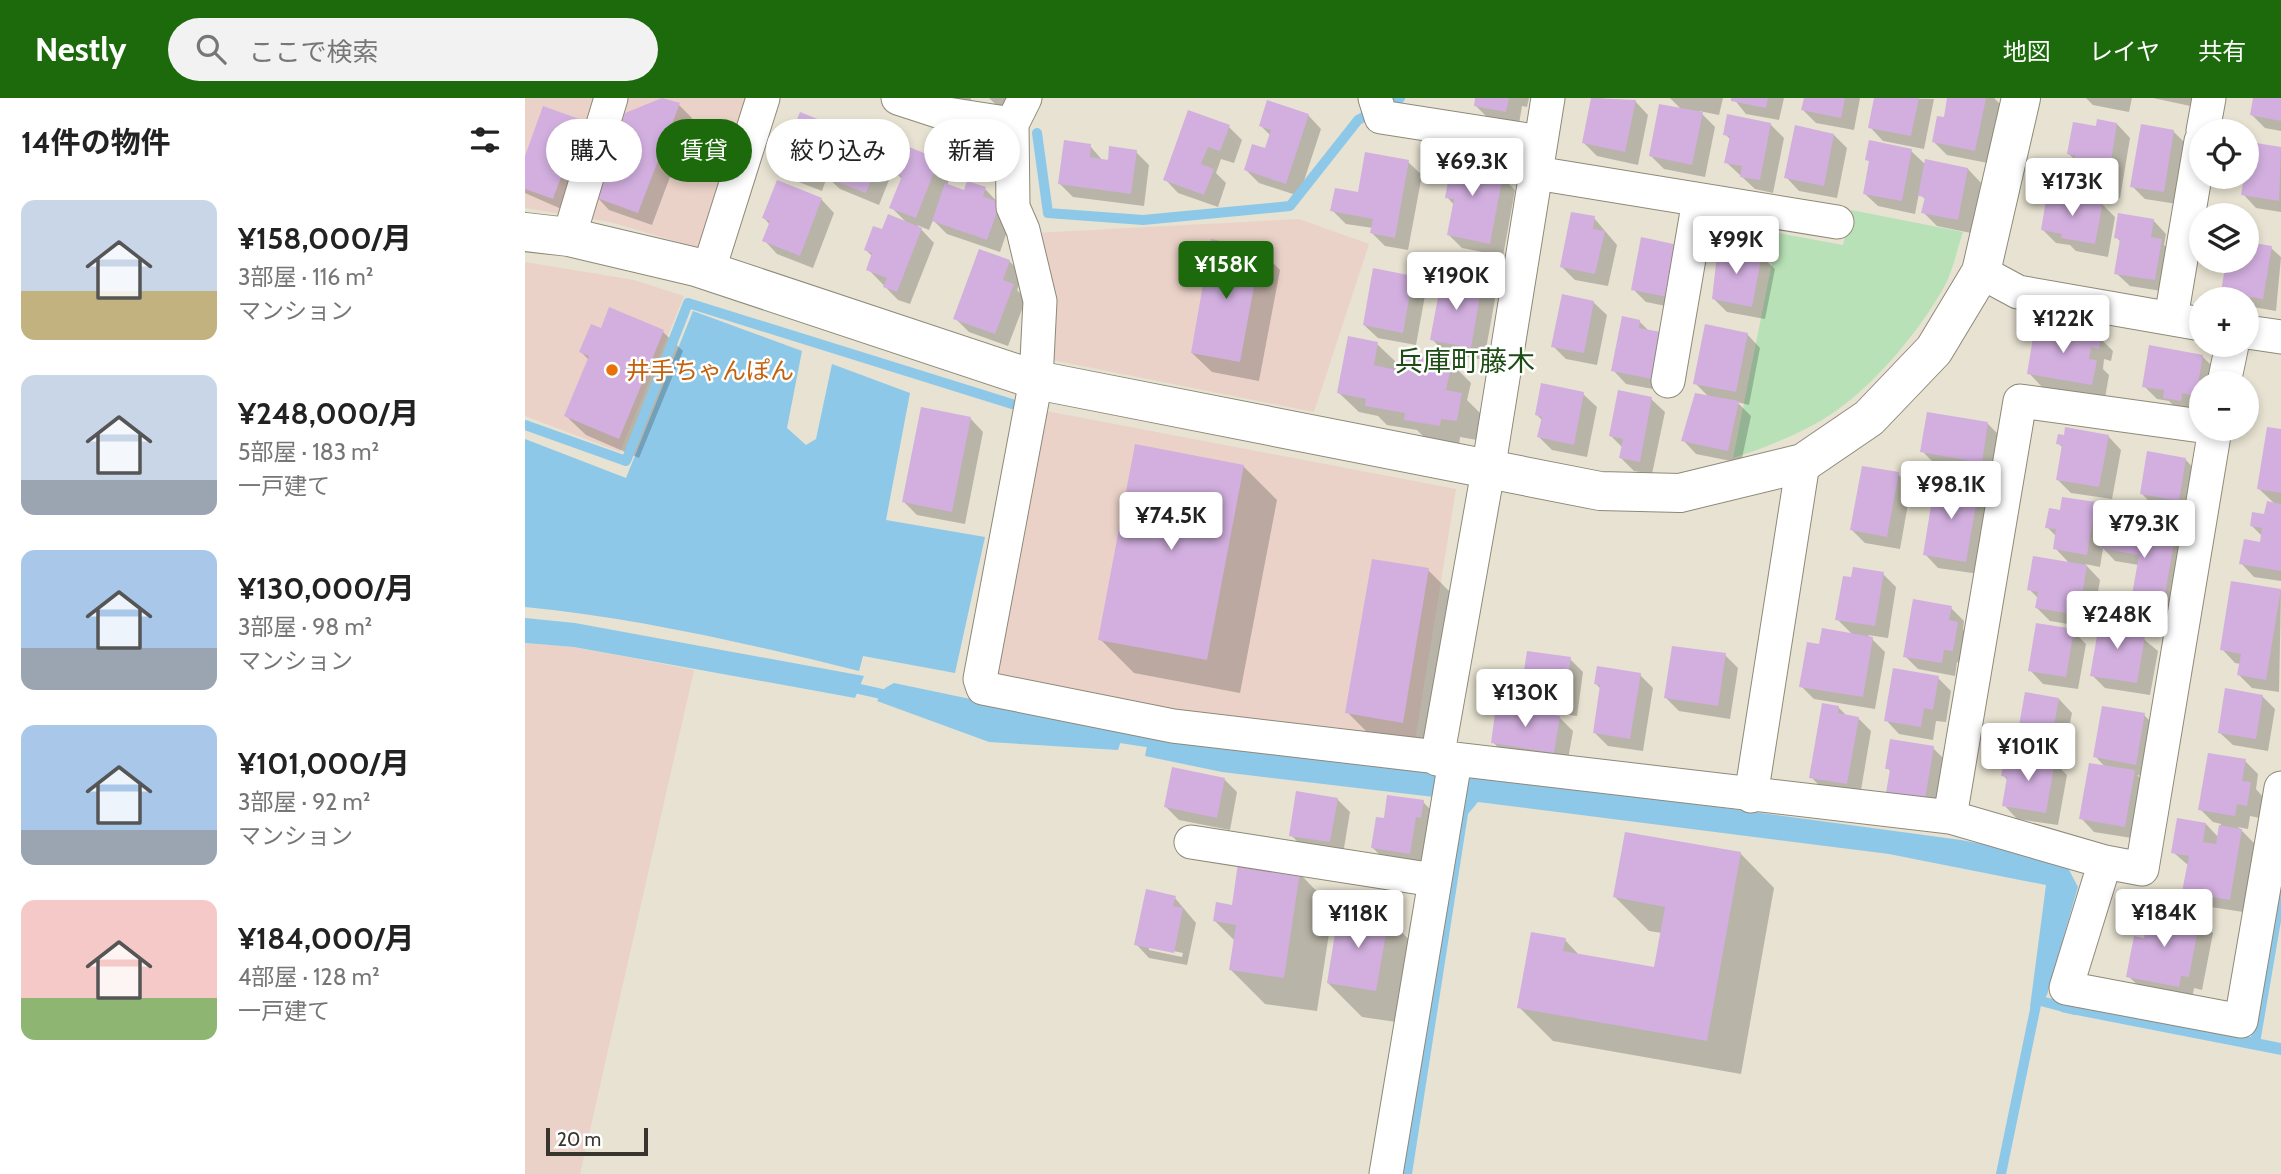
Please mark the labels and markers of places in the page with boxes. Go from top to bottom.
pin: ¥69.3K [1415,139,1529,198]
pin: ¥173K [2023,158,2121,218]
pin: ¥99K [1695,216,1777,276]
pin: ¥158K [1177,242,1275,301]
pin: ¥190K [1407,252,1505,312]
pin: ¥122K [2014,296,2112,355]
place label: 井手ちゃんぽん [626,356,794,385]
marker: 井手ちゃんぽん [604,362,620,378]
pin: ¥98.1K [1894,462,2008,521]
pin: ¥74.5K [1114,492,1228,552]
pin: ¥79.3K [2087,500,2201,560]
pin: ¥248K [2068,592,2166,651]
pin: ¥130K [1476,670,1574,729]
pin: ¥101K [1979,724,2077,783]
pin: ¥118K [1309,890,1407,950]
pin: ¥184K [2115,890,2213,949]

